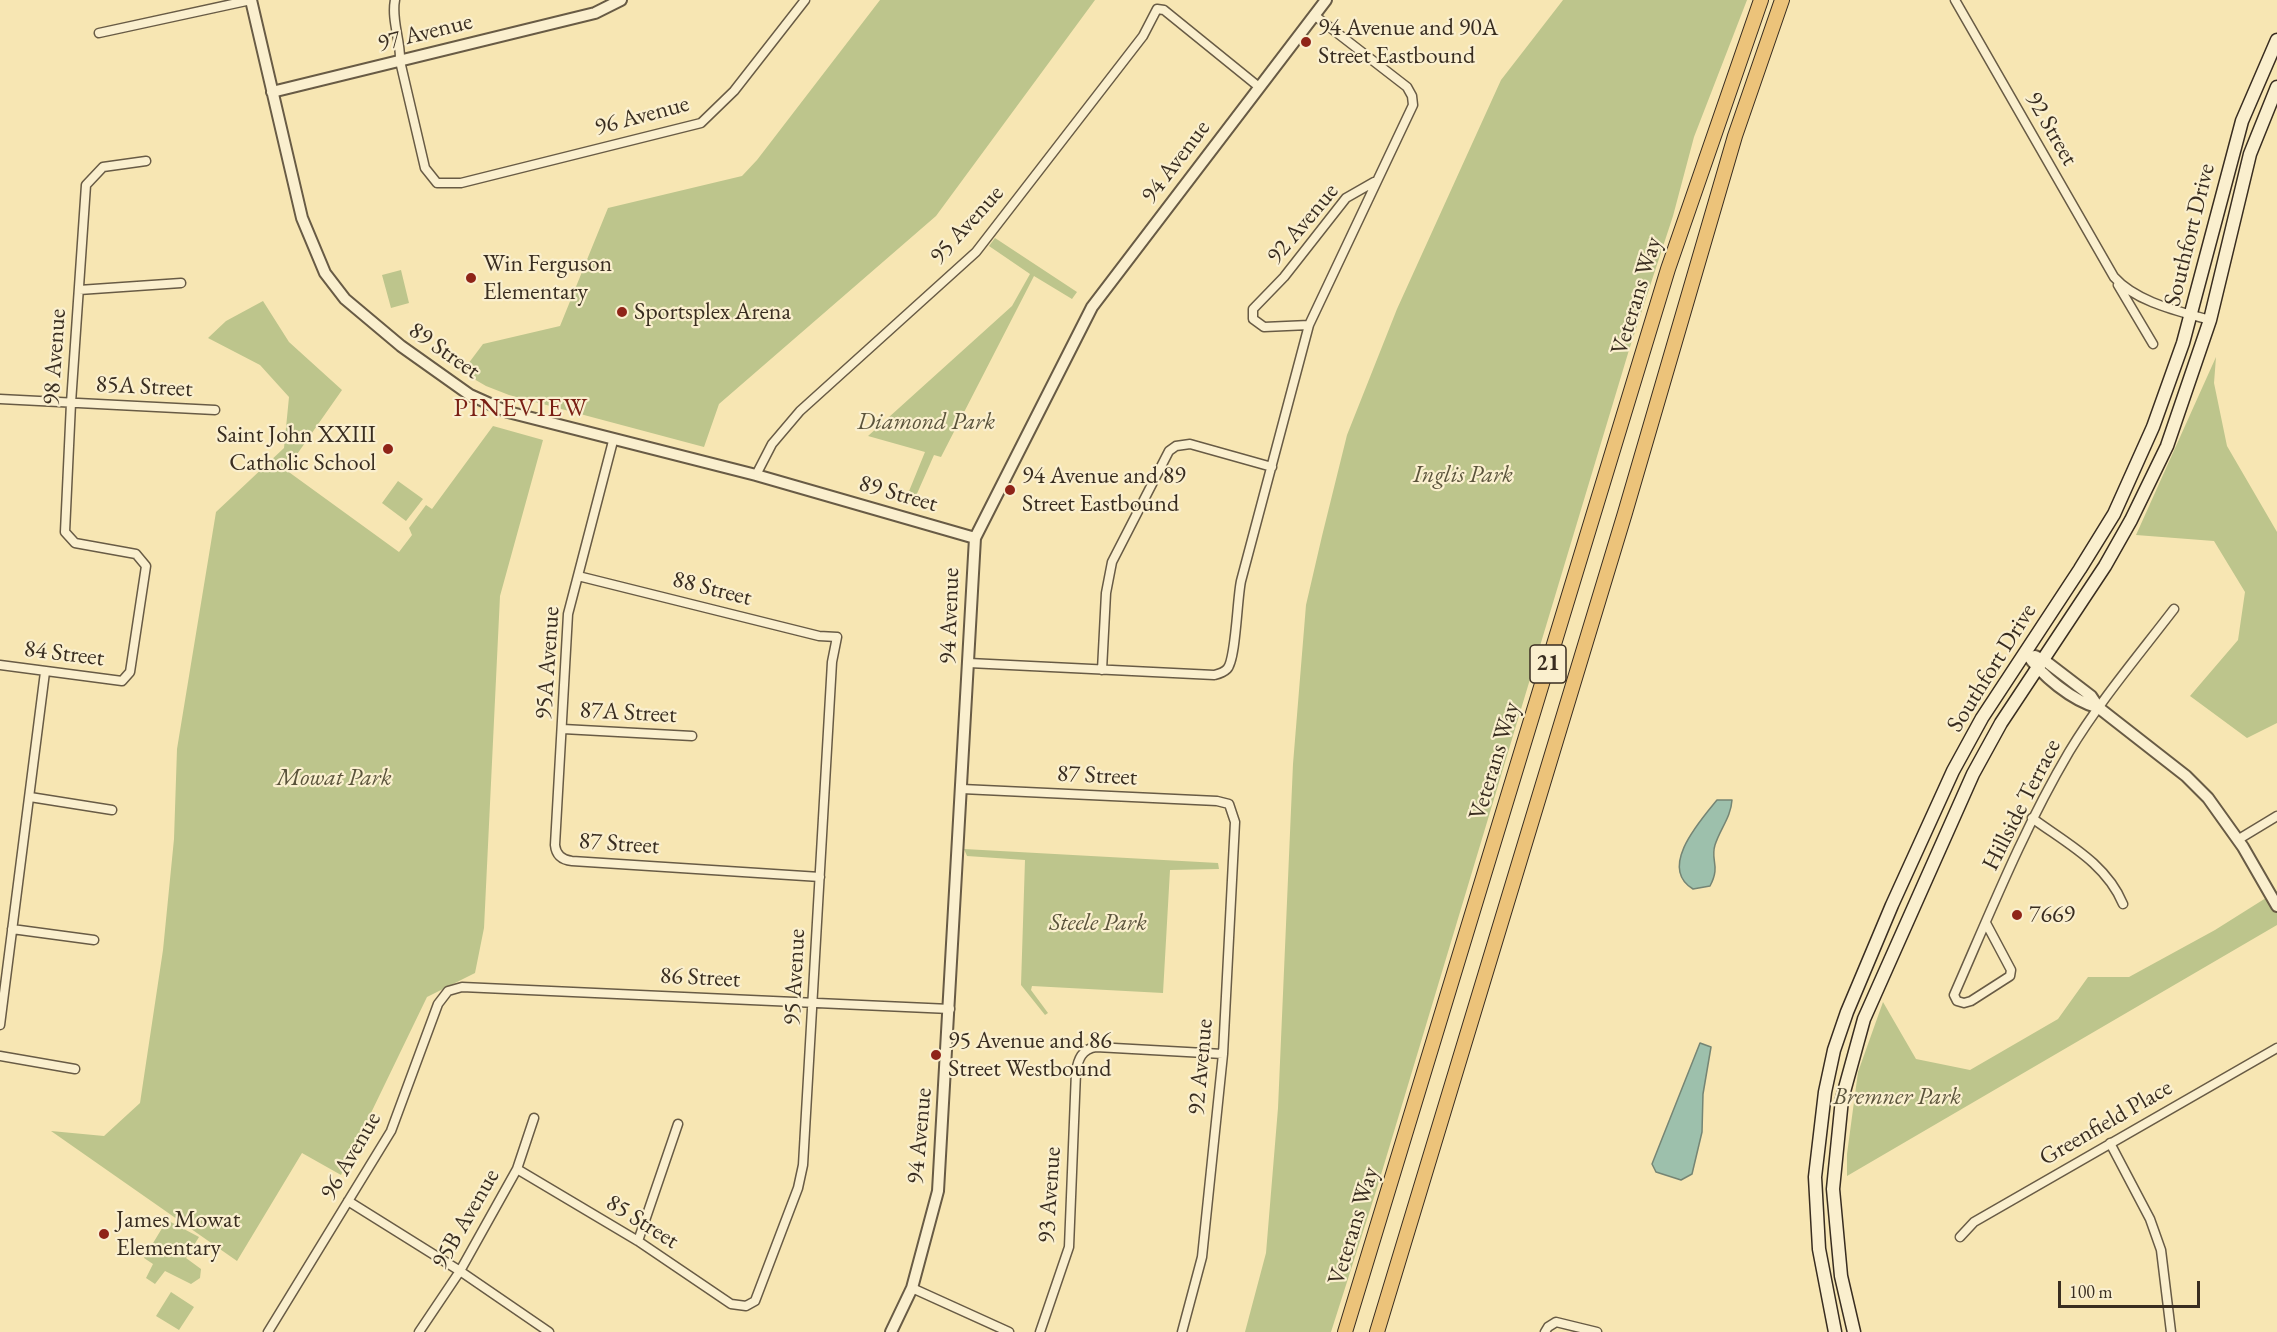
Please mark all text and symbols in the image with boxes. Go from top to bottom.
street label: 97 Avenue [375,7,475,59]
place label: 94 Avenue and 90A Street Eastbound [1318,14,1498,70]
marker: 94 Avenue and 90A Street Eastbound [1299,35,1313,49]
street label: 92 Street [2018,87,2084,171]
street label: 96 Avenue [592,90,692,142]
street label: 94 Avenue [1135,115,1217,209]
street label: Southfort Drive [2158,161,2222,309]
street label: 92 Avenue [1261,178,1345,270]
street label: 95 Avenue [924,179,1010,271]
street label: Veterans Way [1605,233,1669,359]
place label: Win Ferguson Elementary [483,250,612,306]
marker: Win Ferguson Elementary [464,271,478,285]
place label: Sportsplex Arena [634,298,791,326]
marker: Sportsplex Arena [615,305,629,319]
street label: 98 Avenue [37,308,73,406]
street label: 89 Street [403,316,485,386]
street label: 85A Street [95,370,193,404]
district label: PINEVIEW [453,393,589,425]
park label: Diamond Park [857,408,995,436]
place label: Saint John XXIII Catholic School [216,421,376,477]
marker: Saint John XXIII Catholic School [381,442,395,456]
park label: Inglis Park [1413,461,1513,489]
place label: 94 Avenue and 89 Street Eastbound [1022,462,1186,518]
street label: 89 Street [855,469,941,519]
marker: 94 Avenue and 89 Street Eastbound [1003,483,1017,497]
street label: 88 Street [669,565,755,613]
street label: 94 Avenue [934,567,966,665]
street label: Southfort Drive [1941,598,2043,738]
street label: 95A Avenue [530,605,566,721]
street label: 84 Street [22,635,106,673]
road number: 21 [1530,645,1566,683]
street label: 87A Street [579,696,677,730]
street label: Veterans Way [1463,698,1527,824]
street label: Hillside Terrace [1976,734,2068,876]
street label: 87 Street [1056,760,1138,792]
park label: Mowat Park [276,764,392,792]
street label: 87 Street [578,827,660,861]
place label: 7669 [2029,901,2075,929]
marker: 7669 [2010,908,2024,922]
park label: Steele Park [1049,909,1147,937]
street label: 95 Avenue [778,928,812,1026]
street label: 86 Street [659,962,741,994]
street label: 92 Avenue [1182,1018,1220,1116]
place label: 95 Avenue and 86 Street Westbound [948,1027,1112,1083]
marker: 95 Avenue and 86 Street Westbound [929,1048,943,1062]
street label: Greenfield Place [2035,1073,2177,1173]
park label: Bremner Park [1833,1083,1961,1111]
street label: 94 Avenue [901,1087,939,1185]
street label: 96 Avenue [314,1107,388,1205]
street label: 93 Avenue [1032,1146,1068,1244]
street label: Veterans Way [1322,1163,1386,1289]
street label: 95B Avenue [426,1164,506,1274]
street label: 85 Street [600,1188,684,1256]
place label: James Mowat Elementary [116,1206,240,1262]
marker: James Mowat Elementary [97,1227,111,1241]
scale bar [2061,1269,2204,1307]
text: 100 m [2069,1280,2113,1303]

